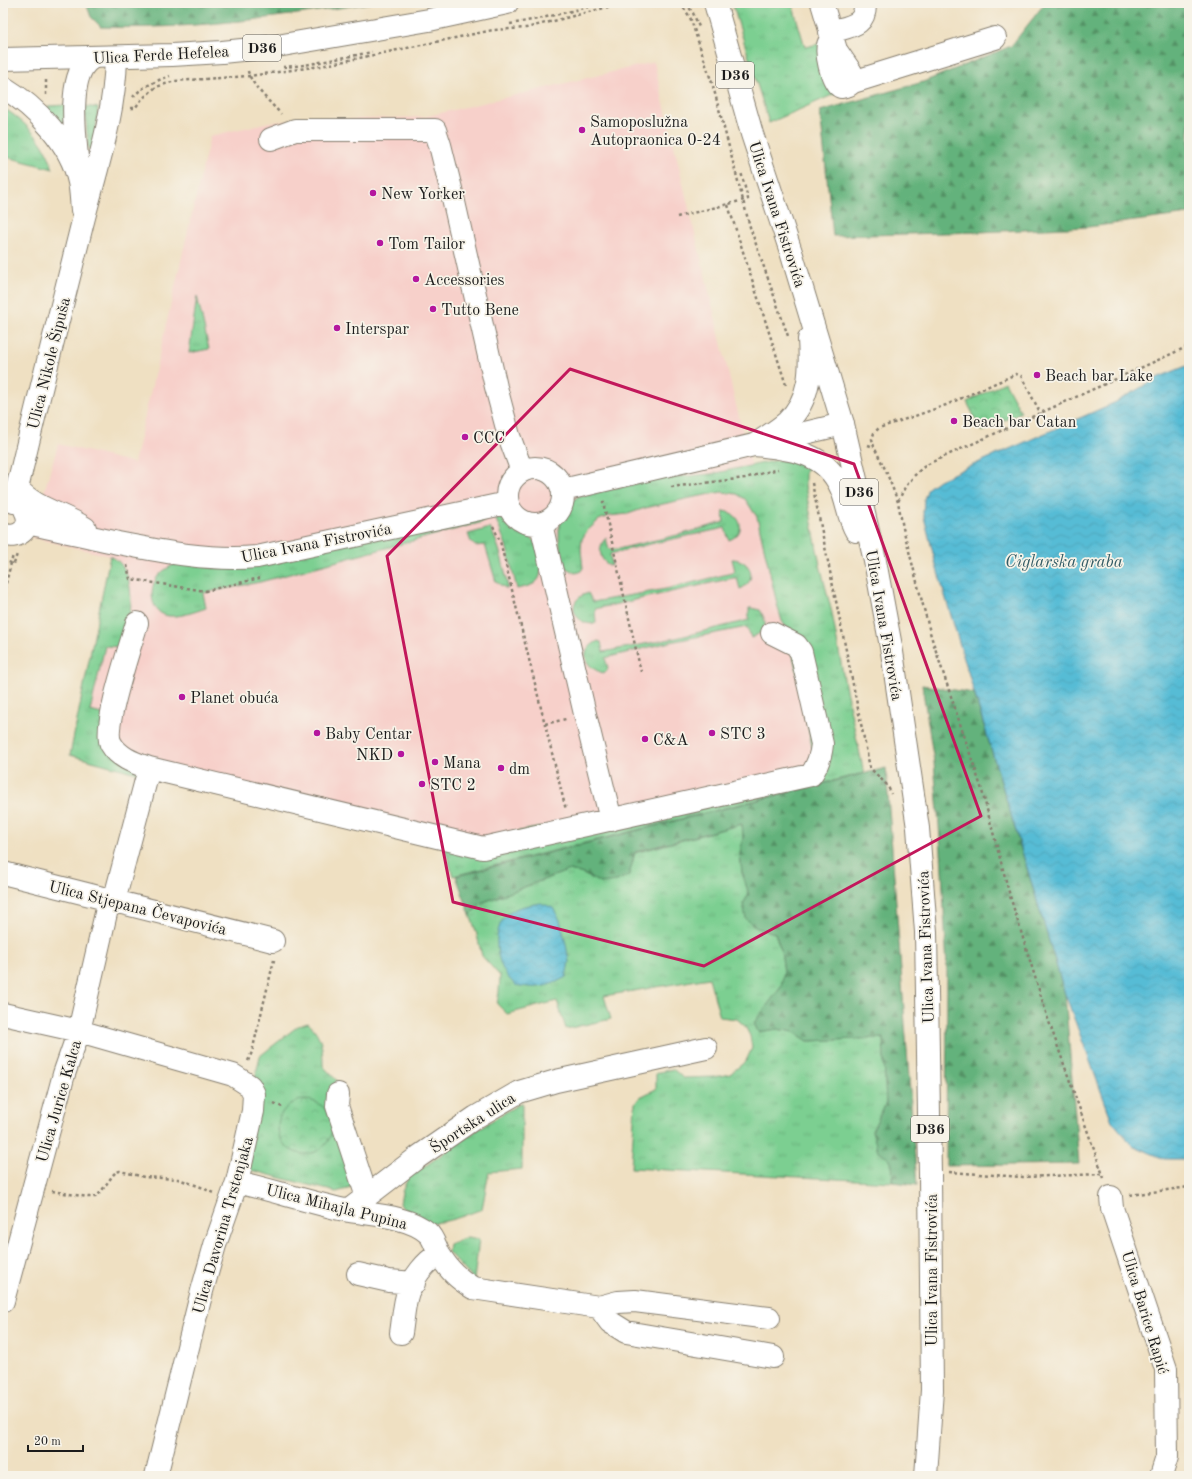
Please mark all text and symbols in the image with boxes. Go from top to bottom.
road number: D36 [243,35,281,61]
street label: Ulica Ferde Hefelea [93,44,230,68]
road number: D36 [716,62,754,88]
place label: Samoposlužna Autopraonica 0-24 [590,115,721,149]
marker: Samoposlužna Autopraonica 0-24 [577,125,587,135]
street label: Ulica Ivana Fistrovića [745,139,807,290]
place label: New Yorker [381,187,465,203]
marker: New Yorker [368,188,378,198]
place label: Tom Tailor [388,237,466,253]
marker: Tom Tailor [375,238,385,248]
place label: Accessories [424,273,505,289]
marker: Accessories [411,274,421,284]
street label: Ulica Nikole Šipuša [21,295,74,431]
place label: Tutto Bene [441,303,519,319]
marker: Tutto Bene [428,304,438,314]
place label: Interspar [345,322,410,338]
marker: Interspar [332,323,342,333]
place label: Beach bar Lake [1045,369,1153,385]
marker: Beach bar Lake [1032,370,1042,380]
place label: Beach bar Catan [962,415,1077,431]
marker: Beach bar Catan [949,416,959,426]
place label: CCC [473,431,505,447]
marker: CCC [460,432,470,442]
road number: D36 [840,479,878,505]
street label: Ulica Ivana Fistrovića [240,522,393,566]
street label: Ulica Ivana Fistrovića [862,549,904,702]
water label: Ciglarska graba [1005,554,1123,571]
place label: Planet obuća [190,691,279,707]
marker: Planet obuća [177,692,187,702]
place label: Baby Centar [325,727,412,743]
place label: STC 3 [720,727,766,743]
marker: Baby Centar [312,728,322,738]
marker: STC 3 [707,728,717,738]
place label: C&A [653,733,689,749]
marker: C&A [640,734,650,744]
place label: NKD [356,748,393,764]
marker: NKD [396,749,406,759]
place label: Mana [443,756,481,772]
marker: Mana [430,757,440,767]
place label: dm [509,762,530,778]
marker: dm [496,763,506,773]
place label: STC 2 [430,778,476,794]
marker: STC 2 [417,779,427,789]
street label: Ulica Ivana Fistrovića [916,870,938,1024]
street label: Ulica Stjepana Čevapovića [47,874,229,939]
street label: Ulica Jurice Kalca [35,1038,85,1165]
street label: Športska ulica [425,1086,519,1157]
road number: D36 [911,1116,949,1142]
street label: Ulica Davorina Trstenjaka [191,1135,257,1316]
street label: Ulica Mihajla Pupina [264,1183,409,1233]
street label: Ulica Ivana Fistrovića [925,1193,941,1346]
street label: Ulica Barice Rapić [1118,1249,1170,1376]
scale bar [28,1427,83,1453]
text: 20 m [34,1436,61,1448]

